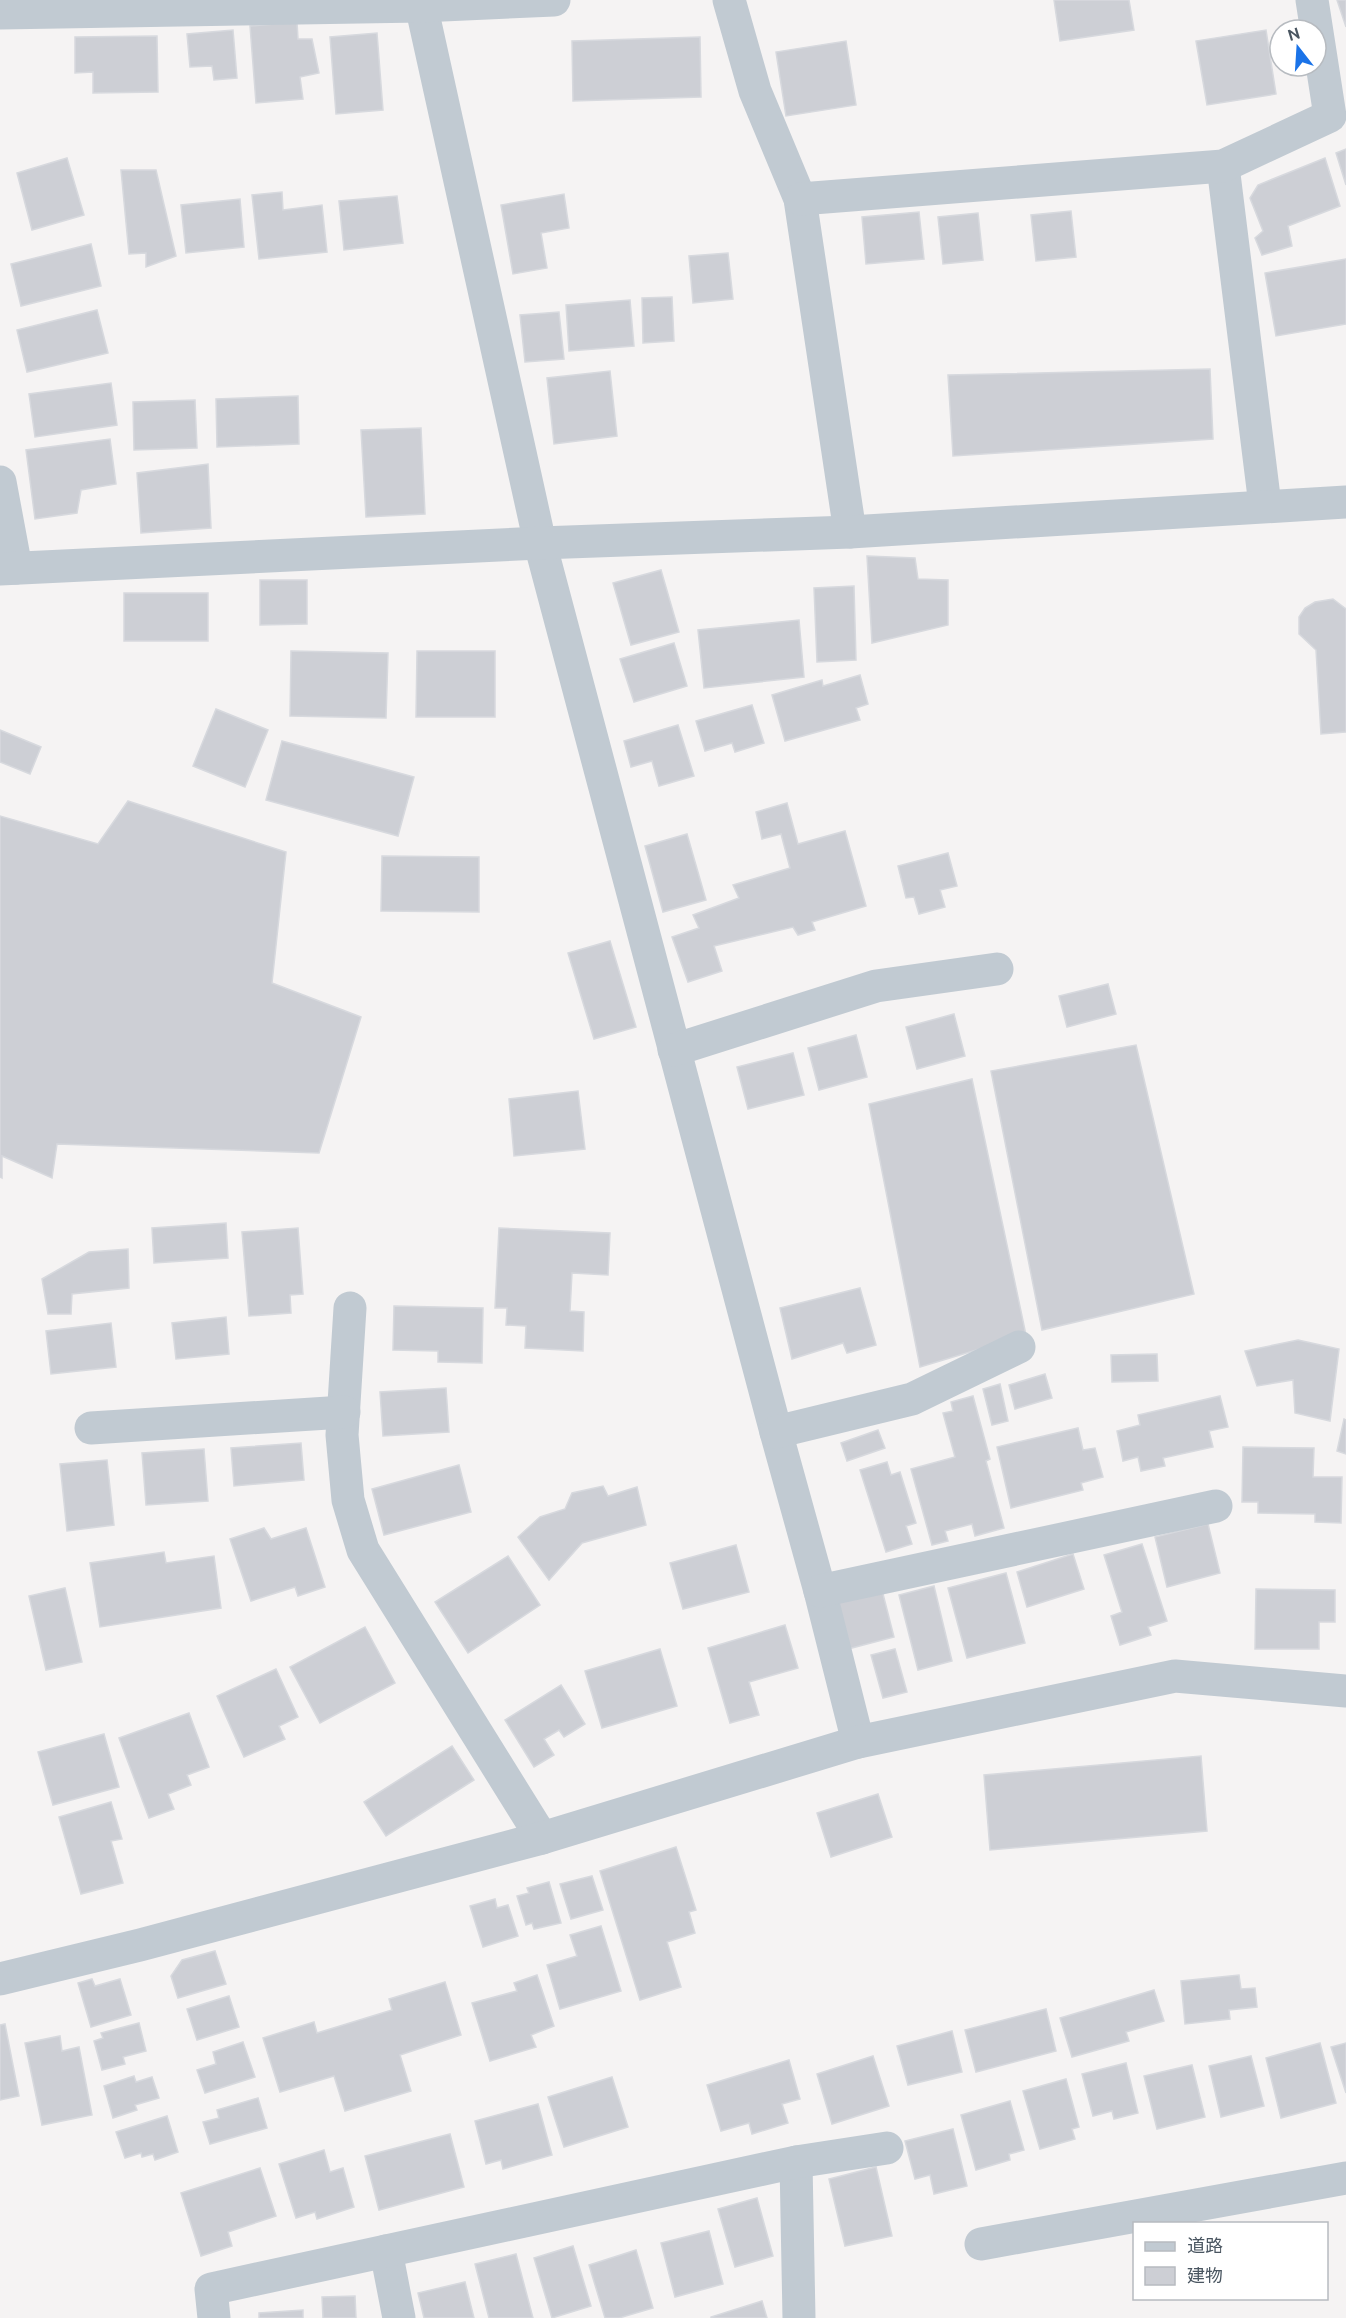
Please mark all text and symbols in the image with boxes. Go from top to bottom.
north arrow [1268,18,1328,78]
text: N [1285,23,1302,44]
legend [1133,2222,1328,2300]
text: 道路 [1187,2235,1223,2255]
text: 建物 [1187,2265,1223,2285]

